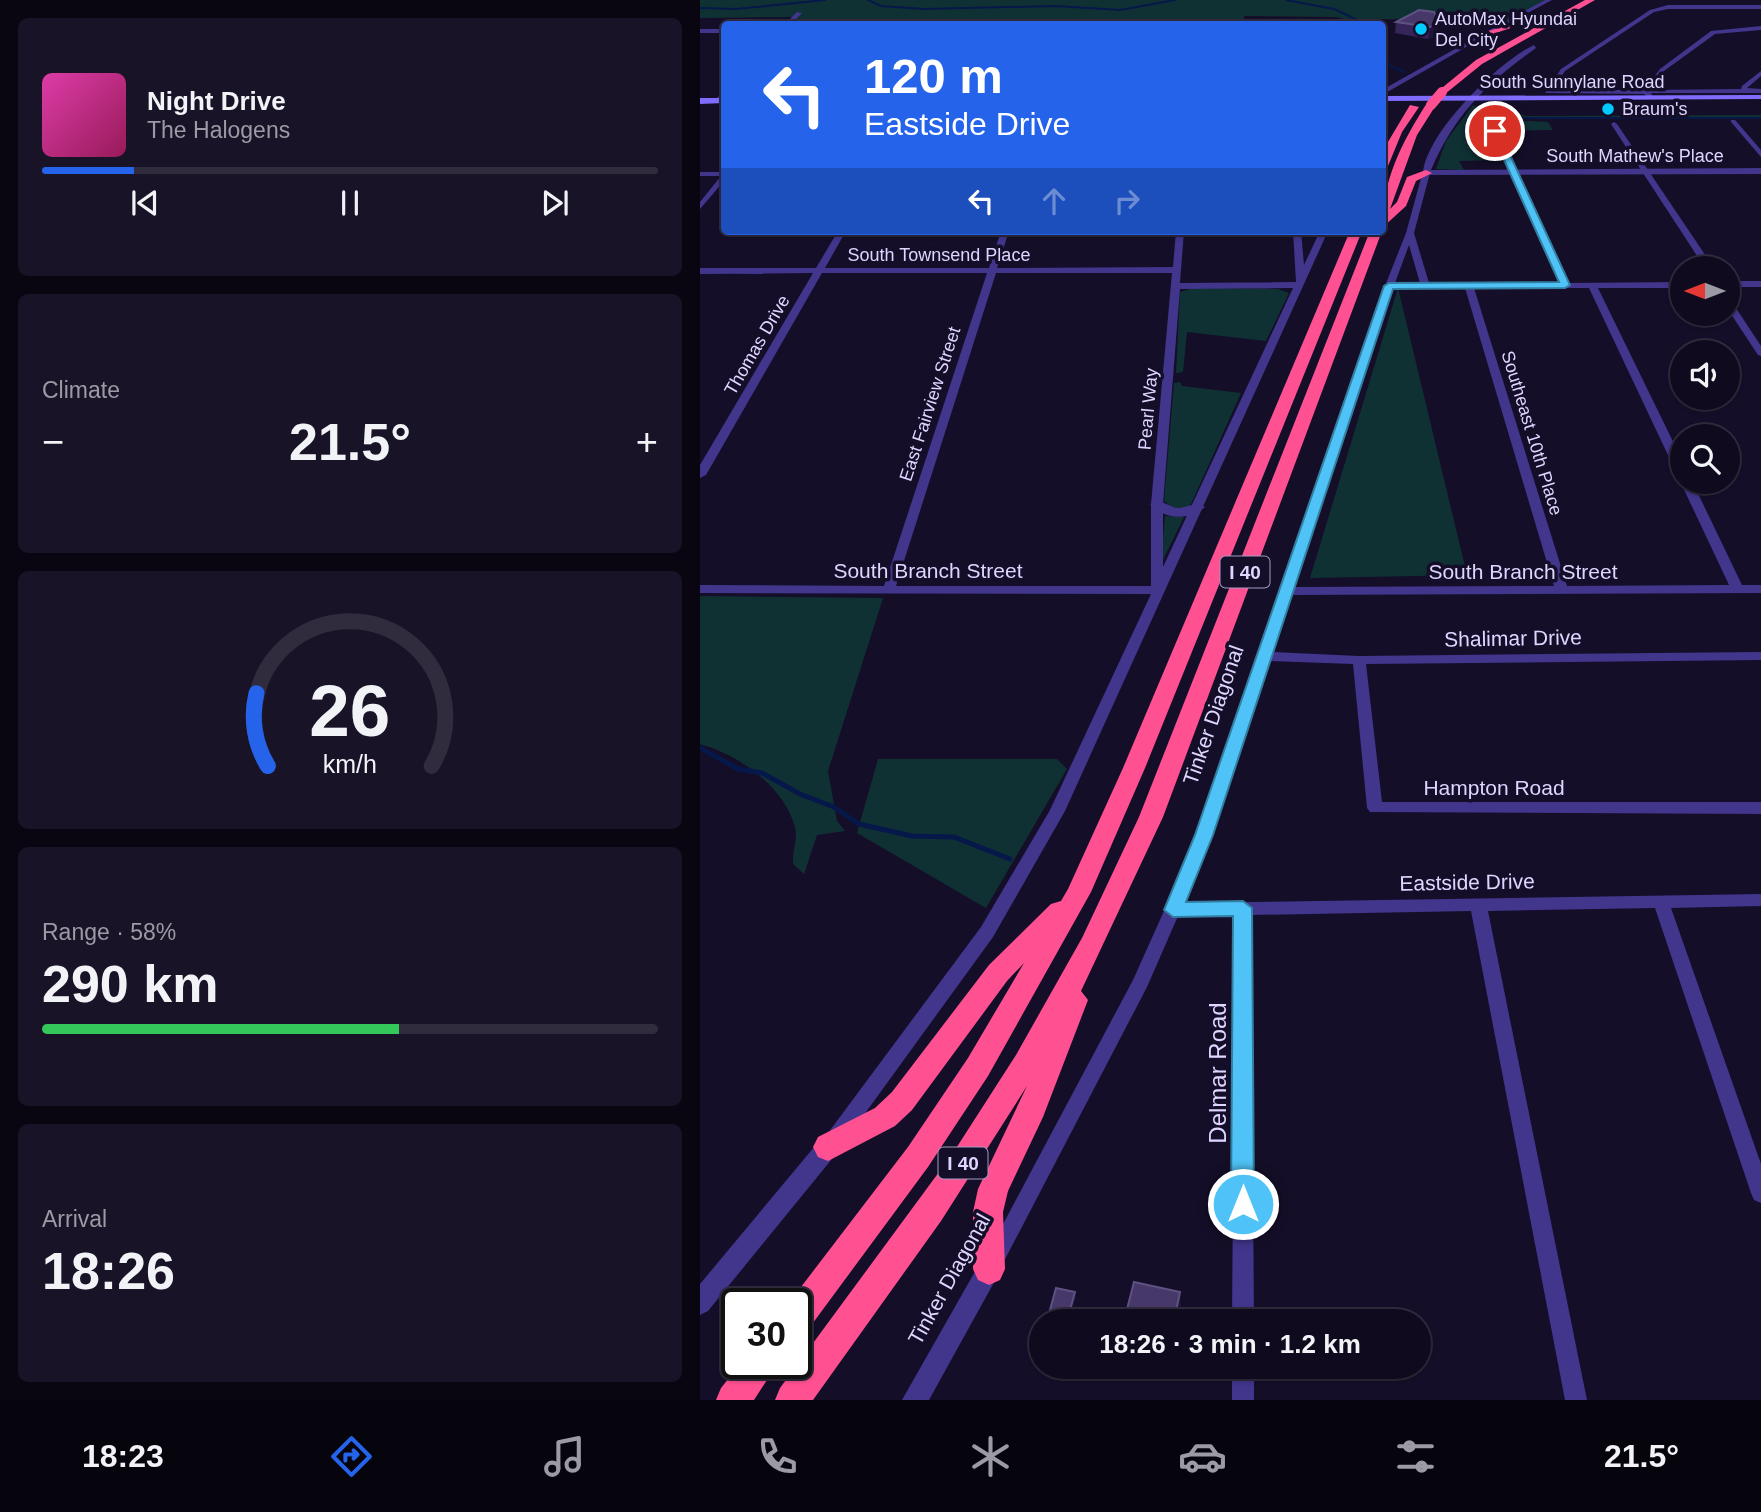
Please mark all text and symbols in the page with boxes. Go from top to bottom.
place label: AutoMax Hyundai Del City [1435,9,1577,50]
marker: AutoMax Hyundai Del City [1413,21,1429,37]
icon: left [749,49,840,140]
text: 120 m [864,49,1003,103]
street label: South Sunnylane Road [1479,72,1665,92]
text: Night Drive [147,86,286,116]
place label: Braum's [1622,99,1687,119]
pin [1465,101,1525,161]
marker: Braum's [1600,101,1616,117]
text: Eastside Drive [864,106,1070,142]
icon: arrive [1476,112,1514,150]
text: The Halogens [147,117,290,143]
street label: South Mathew's Place [1546,146,1724,166]
icon: left [962,182,1000,220]
icon: ahead [1035,182,1073,220]
icon: right [1108,182,1146,220]
icon: previous [126,184,164,222]
icon: pause [331,184,369,222]
icon: next [536,184,574,222]
street label: South Townsend Place [848,245,1030,265]
north arrow [1670,256,1740,326]
map controls [1670,256,1740,494]
street label: Thomas Drive [720,291,794,399]
street label: East Fairview Street [896,324,964,484]
button: sound [1670,340,1740,410]
street label: Southeast 10th Place [1497,348,1567,518]
street label: Pearl Way [1134,367,1162,451]
text: Climate [42,377,120,403]
text: 21.5° [289,413,411,471]
text: − [42,421,64,463]
text: + [636,421,658,463]
button: search [1670,424,1740,494]
road number: I 40 [1220,556,1270,587]
street label: South Branch Street [833,559,1023,582]
street label: South Branch Street [1428,560,1618,583]
street label: Shalimar Drive [1444,625,1582,651]
street label: Tinker Diagonal [1178,642,1248,788]
text: 26 [310,670,390,751]
text: km/h [323,750,377,778]
street label: Hampton Road [1423,776,1565,799]
street label: Eastside Drive [1399,869,1535,895]
text: Range · 58% [42,919,176,945]
text: 290 km [42,955,218,1013]
street label: Delmar Road [1204,1002,1231,1144]
road number: I 40 [938,1148,988,1178]
position arrow [1206,1167,1280,1241]
text: Arrival [42,1206,107,1232]
street label: Tinker Diagonal [903,1209,995,1349]
text: 18:26 [42,1242,175,1300]
speed limit sign: 30 [721,1288,812,1379]
text: 18:26 · 3 min · 1.2 km [1099,1329,1361,1359]
icon: directions [327,1432,376,1481]
icon: music [540,1432,589,1481]
icon: phone [753,1432,802,1481]
icon: climate [966,1432,1015,1481]
icon: car [1178,1432,1227,1481]
icon: filters [1391,1432,1440,1481]
text: 18:23 [82,1438,164,1474]
text: 21.5° [1604,1438,1679,1474]

